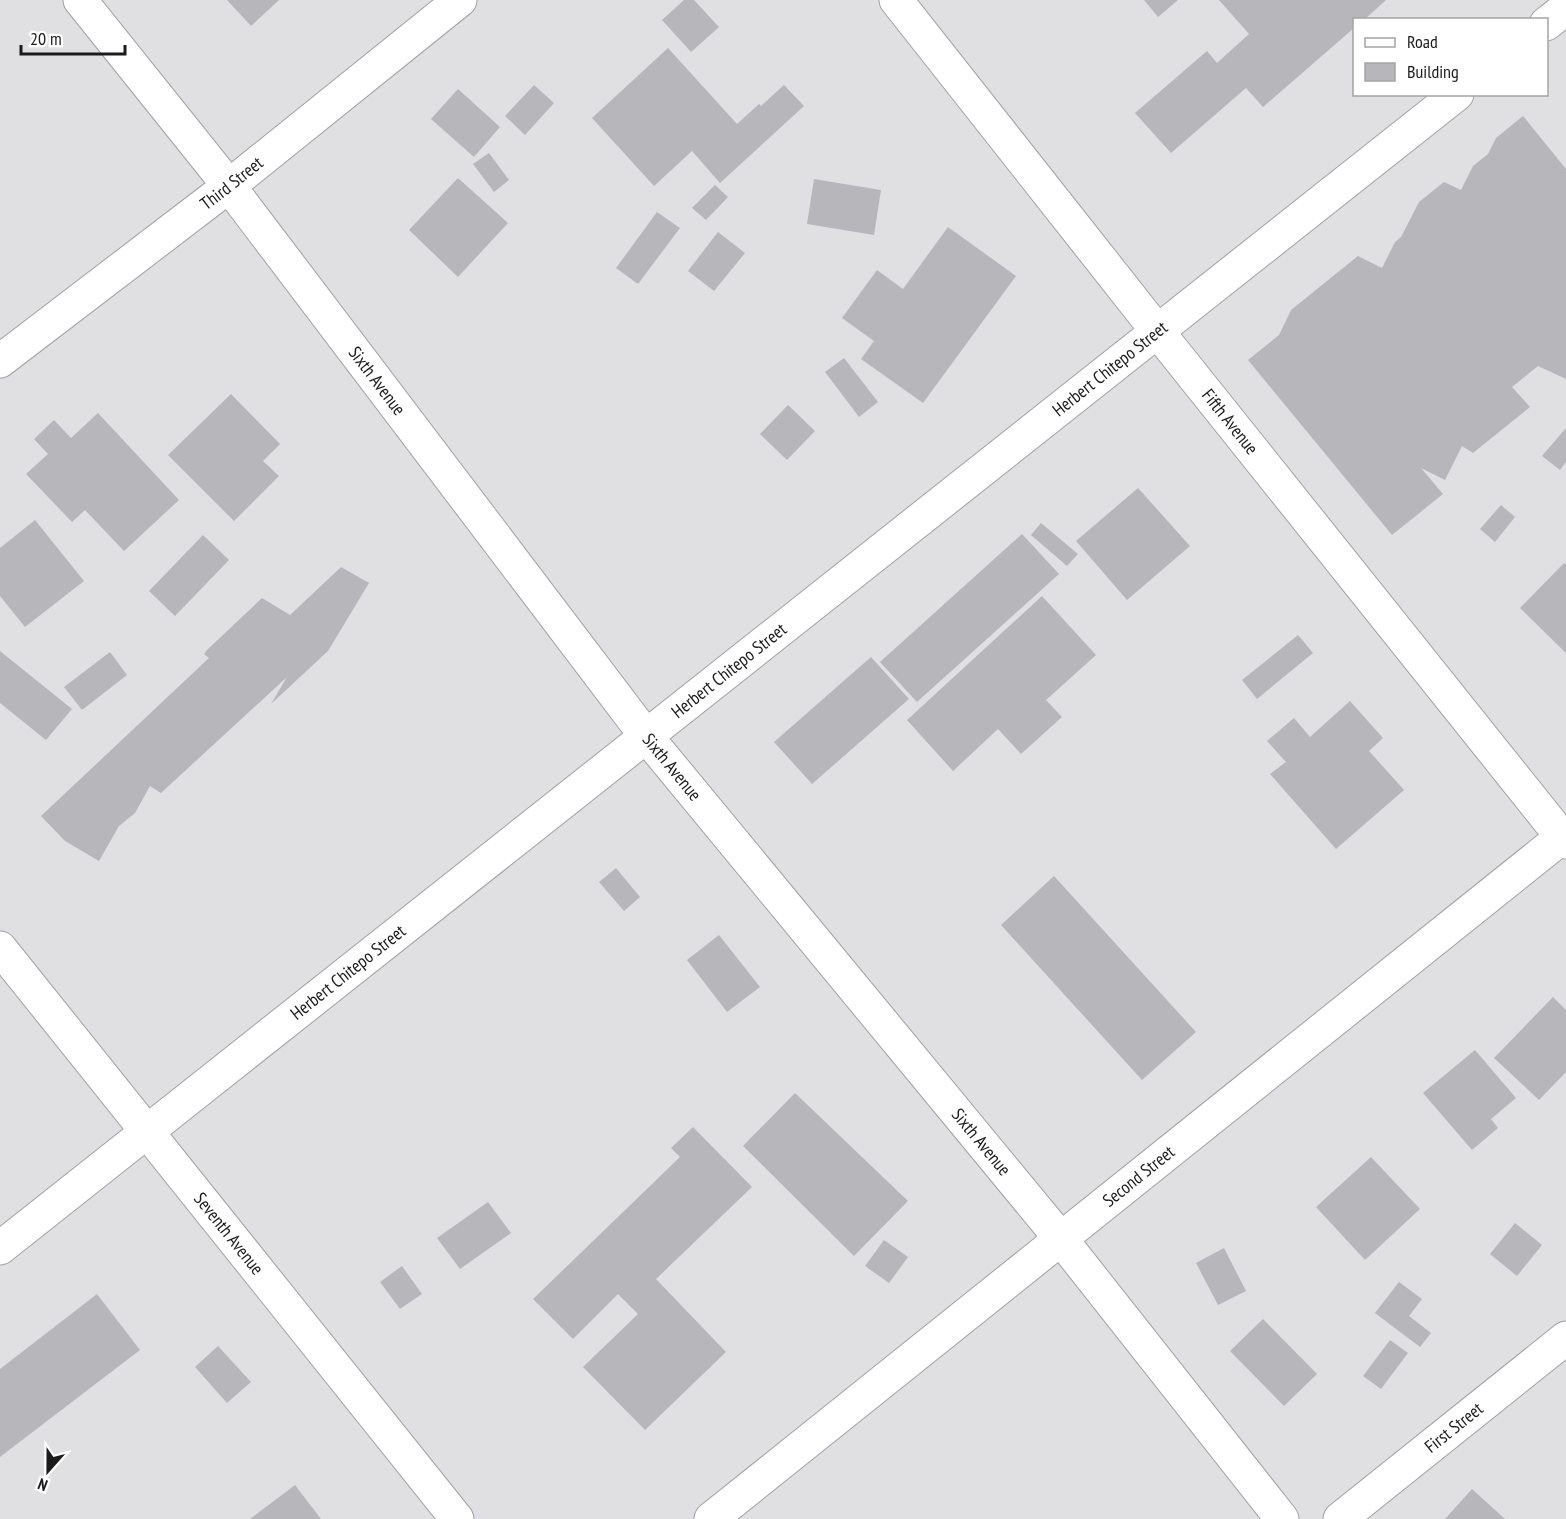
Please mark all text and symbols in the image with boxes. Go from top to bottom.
scale bar [21,18,124,56]
legend [1353,18,1548,96]
text: 20 m [30,27,62,50]
text: Road [1407,30,1438,53]
text: Building [1407,60,1459,83]
street label: Third Street [195,151,268,215]
street label: Herbert Chitepo Street [1047,316,1172,421]
street label: Sixth Avenue [344,342,411,420]
street label: Fifth Avenue [1197,384,1263,459]
street label: Herbert Chitepo Street [667,618,791,723]
street label: Sixth Avenue [638,728,707,805]
street label: Herbert Chitepo Street [286,919,410,1025]
street label: Sixth Avenue [947,1103,1016,1180]
street label: Second Street [1098,1140,1179,1212]
street label: Seventh Avenue [189,1188,269,1279]
street label: First Street [1420,1397,1488,1458]
north arrow [18,1441,78,1501]
text: N [35,1474,50,1496]

